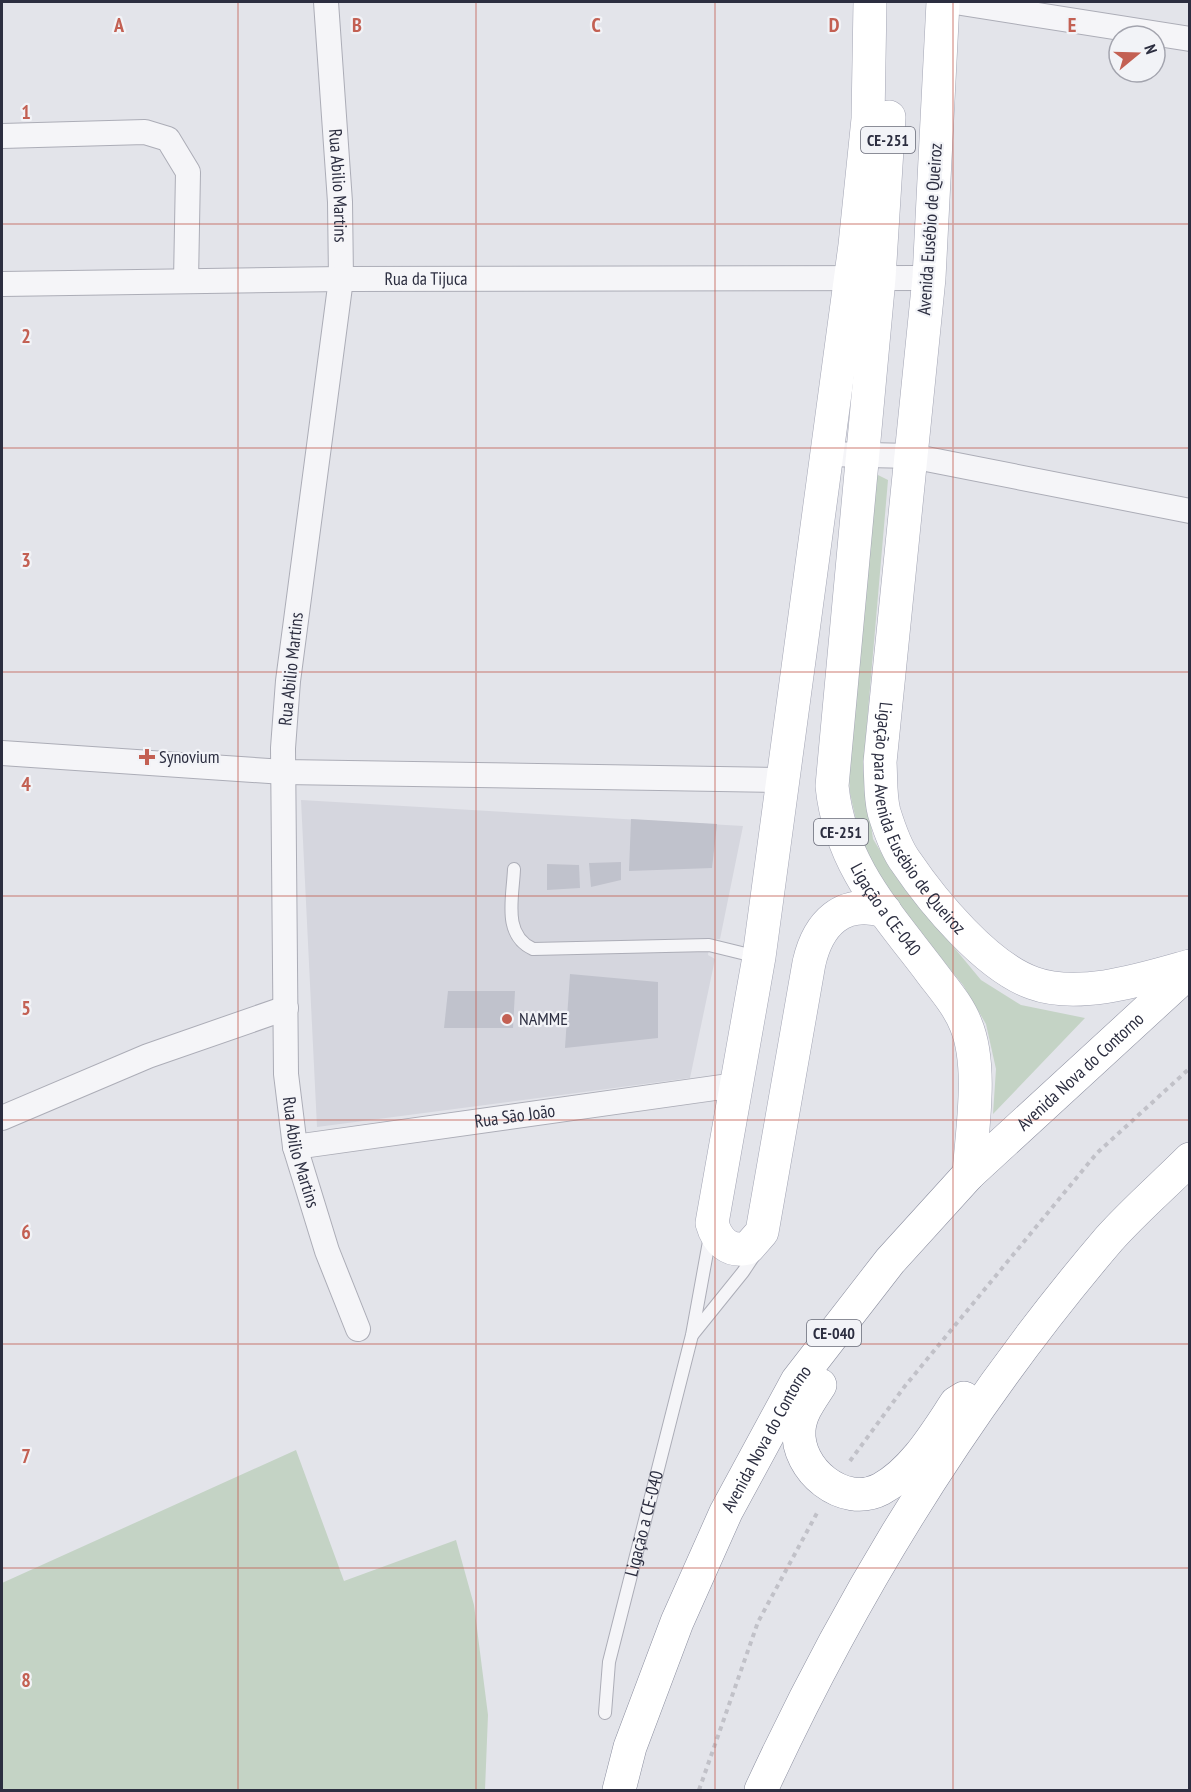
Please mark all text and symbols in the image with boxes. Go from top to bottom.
text: A [113,12,125,38]
text: B [352,12,362,38]
text: C [591,12,601,38]
text: D [829,12,840,38]
text: E [1068,12,1076,38]
north arrow [1107,24,1167,84]
text: N [1140,42,1162,56]
text: 1 [21,99,31,125]
road number: CE-251 [861,127,915,153]
street label: Rua Abilio Martins [324,128,353,243]
street label: Avenida Eusébio de Queiroz [912,142,947,316]
street label: Rua da Tijuca [384,267,468,290]
text: 2 [21,323,31,349]
text: 3 [21,547,31,573]
street label: Rua Abilio Martins [273,611,308,727]
street label: Ligação para Avenida Eusébio de Queiroz [869,701,971,939]
place label: Synovium [159,745,219,768]
marker: Synovium [140,750,154,764]
text: 4 [21,771,31,797]
road number: CE-251 [814,819,868,845]
street label: Ligação a CE-040 [846,859,926,960]
text: 5 [21,995,31,1021]
place label: NAMME [519,1007,568,1030]
street label: Avenida Nova do Contorno [1012,1007,1149,1135]
marker: NAMME [500,1012,514,1026]
street label: Rua Abilio Martins [278,1095,325,1211]
street label: Rua São João [473,1099,557,1133]
text: 6 [21,1219,31,1245]
road number: CE-040 [807,1320,861,1346]
street label: Avenida Nova do Contorno [716,1360,816,1516]
text: 7 [21,1443,31,1469]
street label: Ligação a CE-040 [619,1468,668,1579]
text: 8 [21,1667,31,1693]

